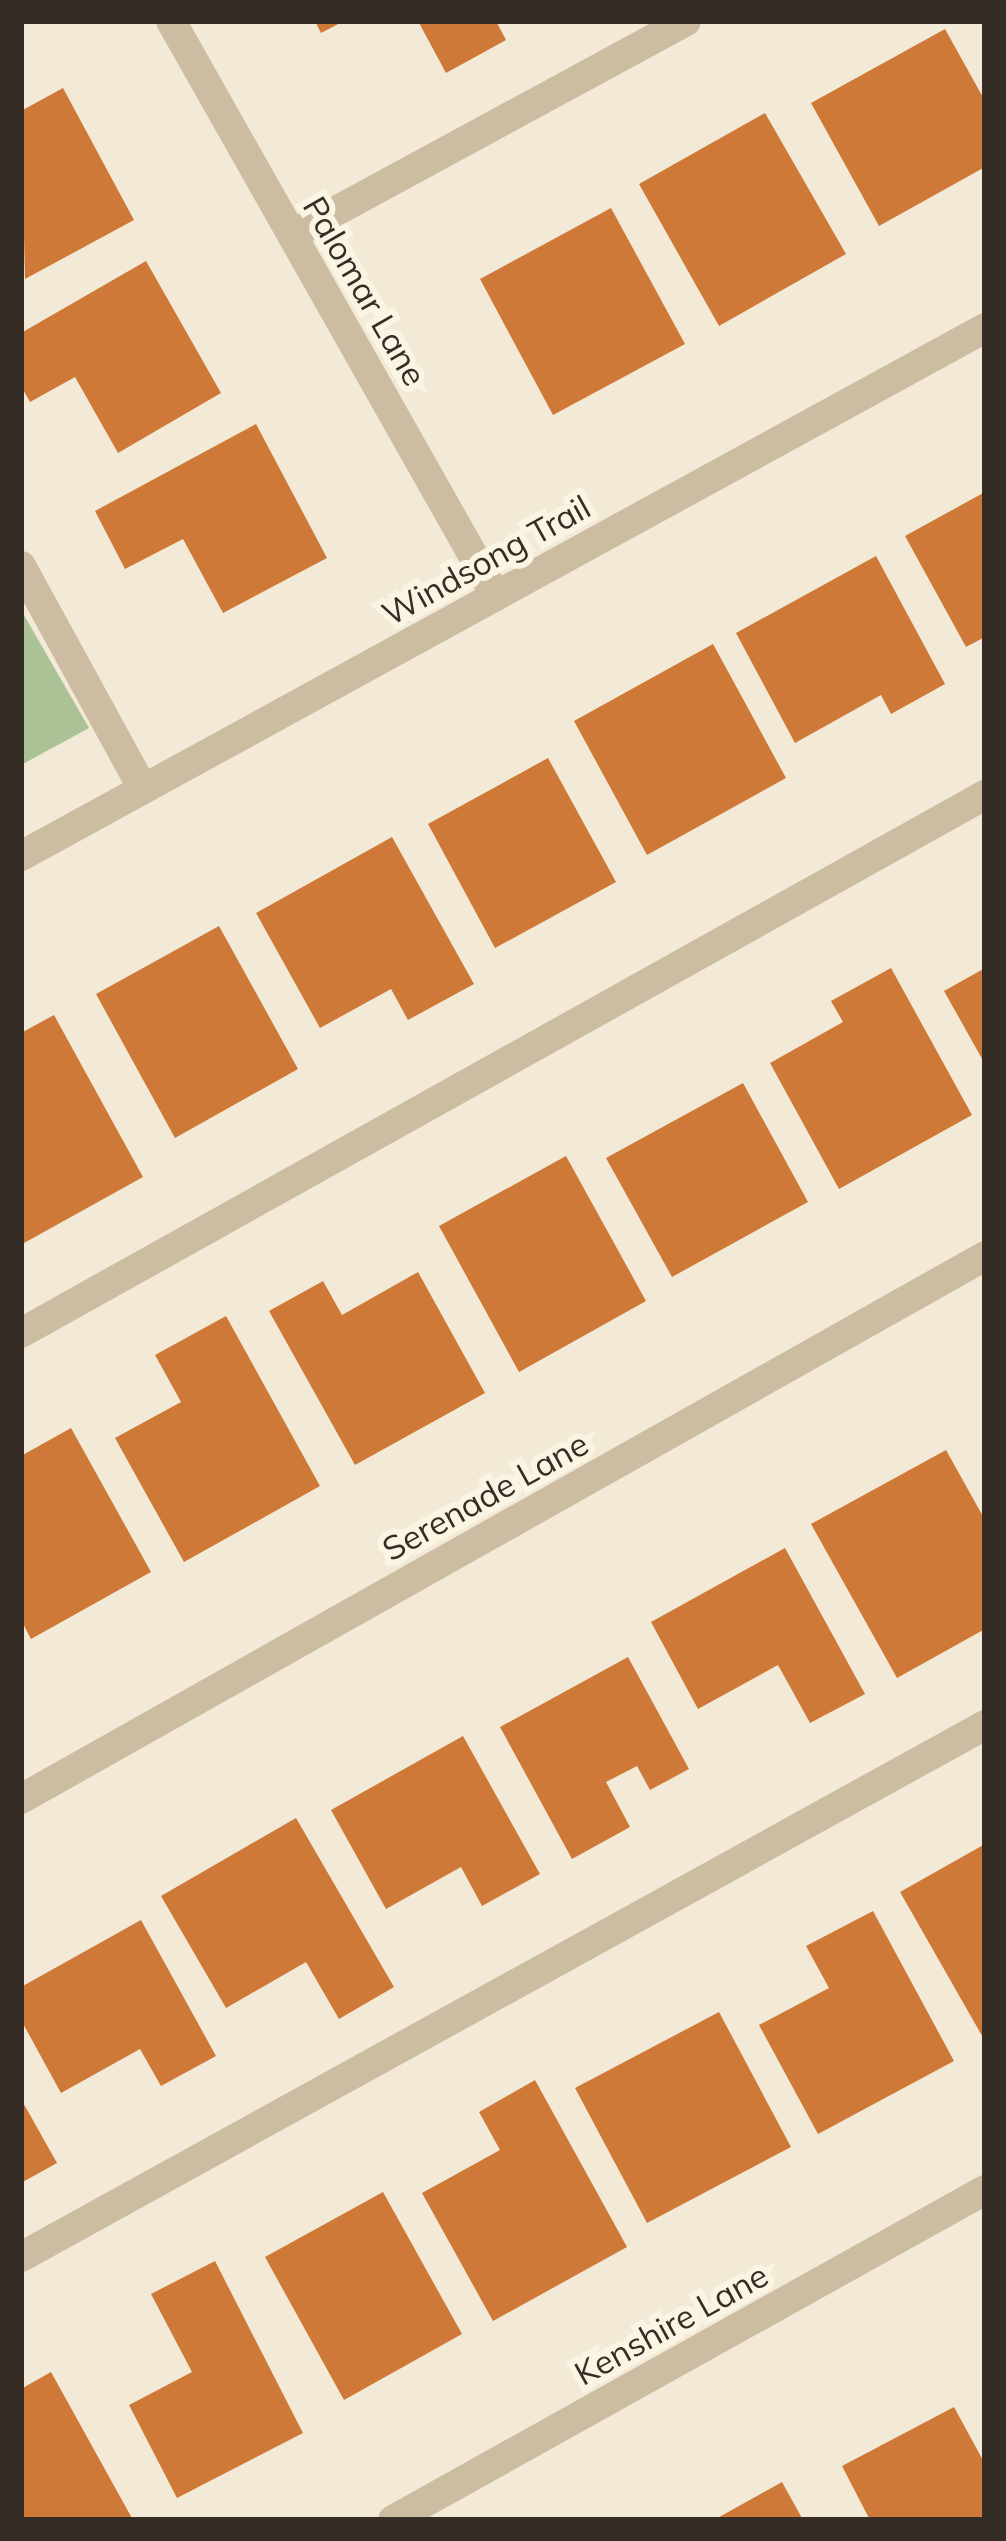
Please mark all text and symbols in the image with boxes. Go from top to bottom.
street label: Palomar Lane [295,189,435,393]
street label: Windsong Trail [375,487,597,633]
street label: Serenade Lane [375,1423,595,1569]
street label: Kenshire Lane [567,2255,775,2393]

